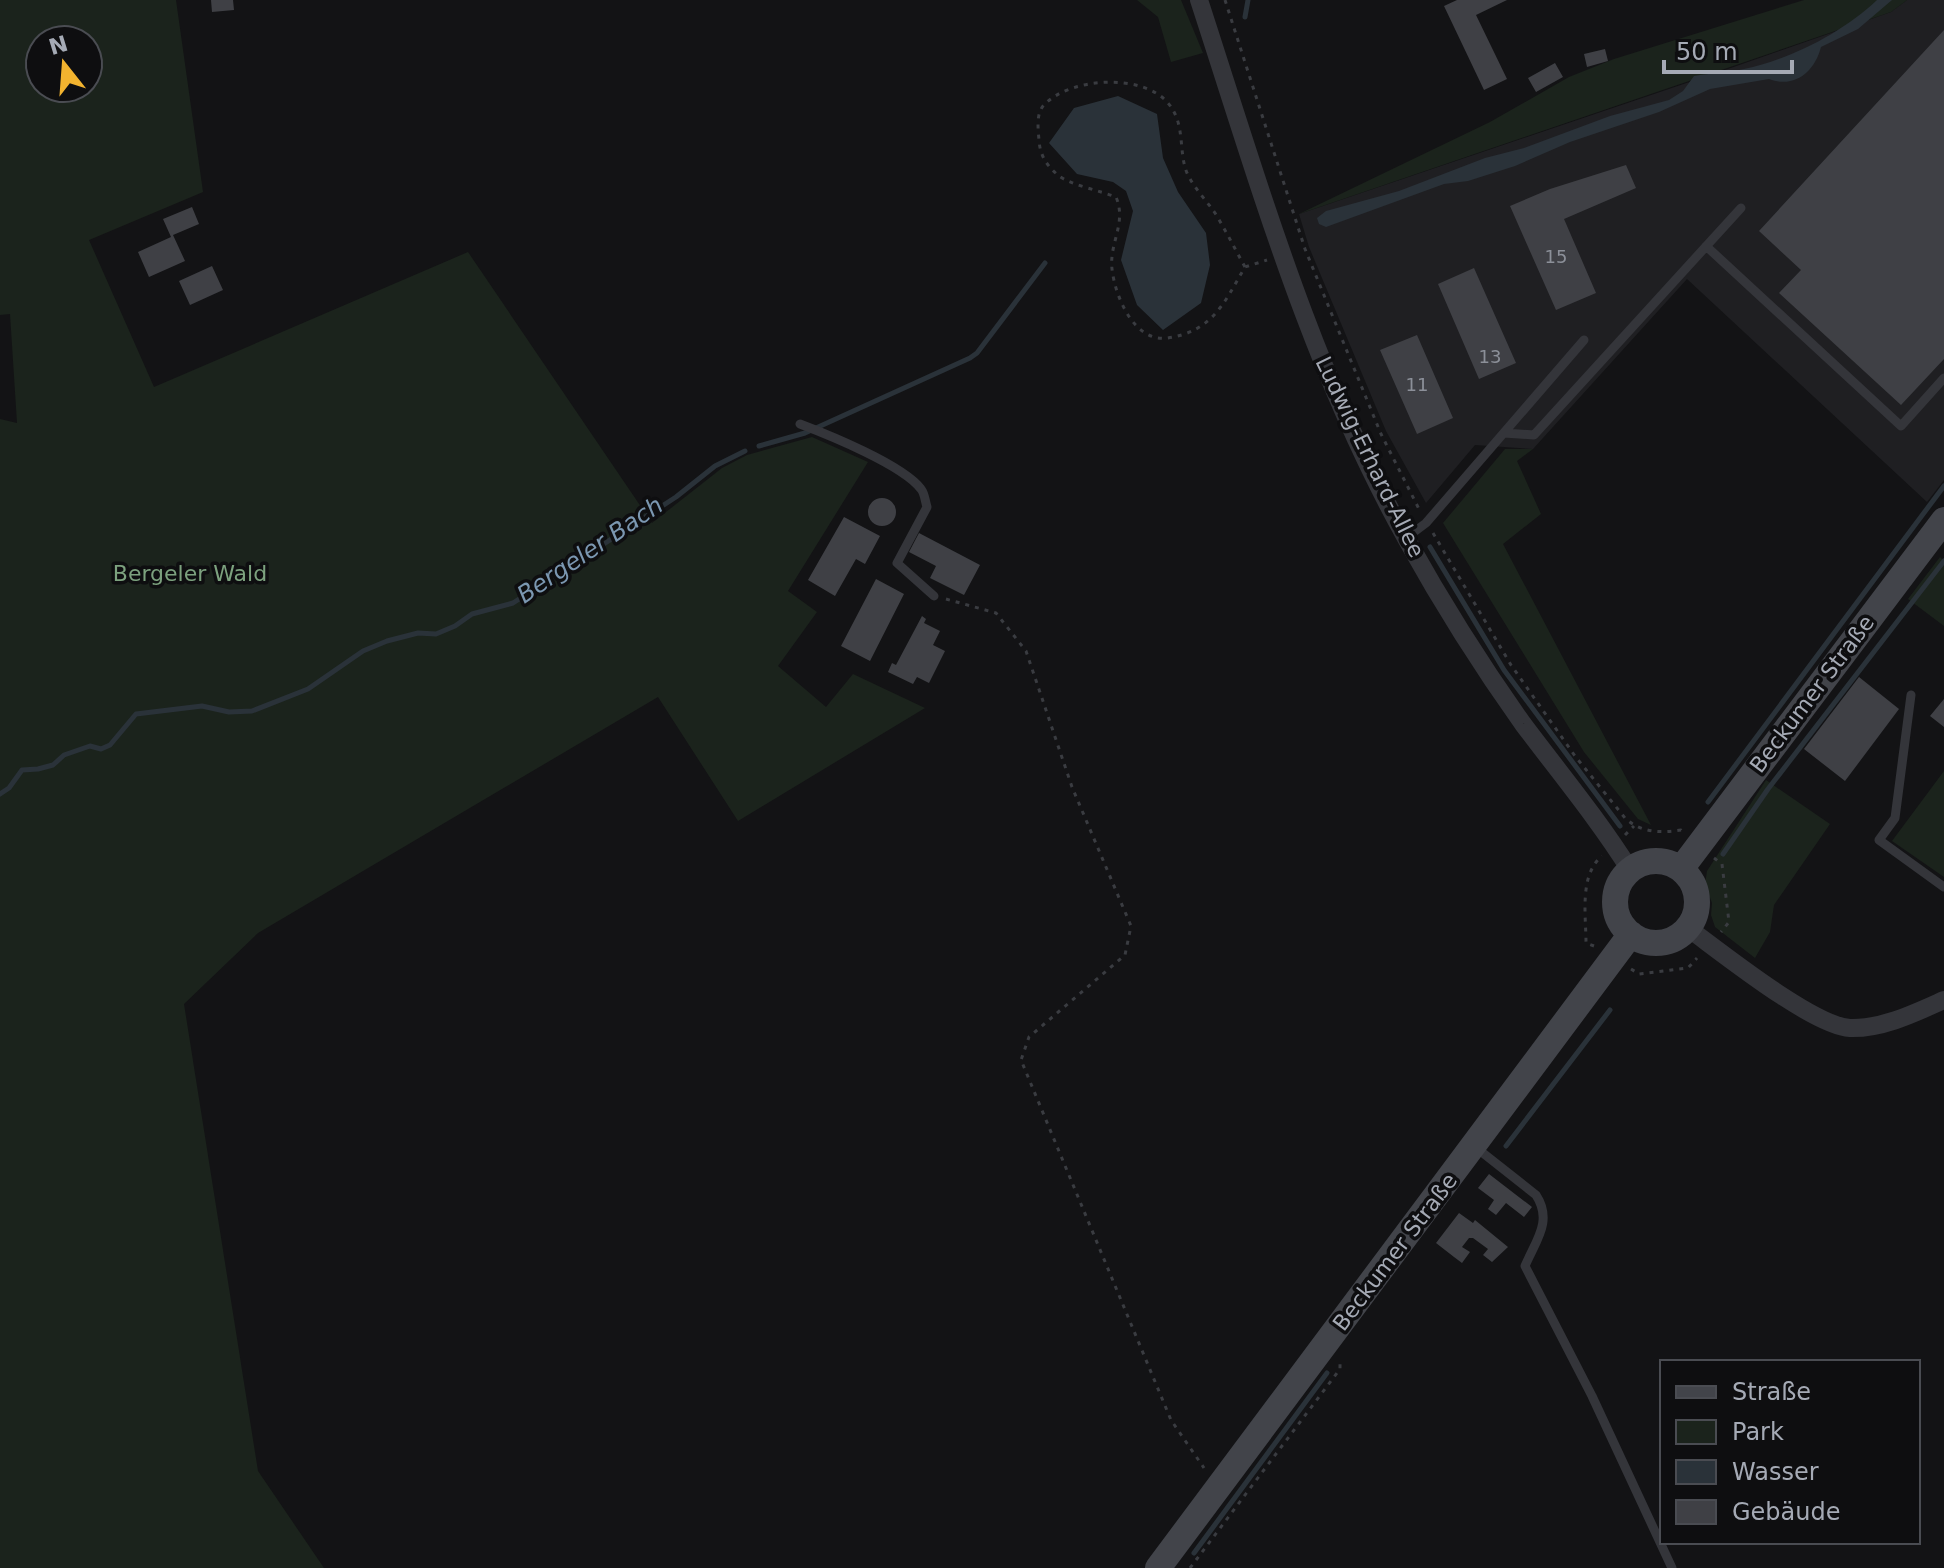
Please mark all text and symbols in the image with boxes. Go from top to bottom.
north arrow [24,24,104,104]
scale bar [1664,24,1792,74]
text: N [46,31,71,60]
text: 50 m [1676,38,1738,66]
house number: 15 [1545,246,1567,267]
house number: 13 [1479,346,1501,367]
street label: Ludwig-Erhard-Allee [1310,353,1430,561]
house number: 11 [1406,374,1428,395]
water label: Bergeler Bach [512,491,668,609]
park label: Bergeler Wald [113,561,267,586]
street label: Beckumer Straße [1745,611,1879,777]
street label: Beckumer Straße [1328,1169,1462,1335]
legend [1660,1360,1920,1544]
text: Straße [1732,1378,1811,1406]
text: Park [1732,1418,1784,1446]
text: Wasser [1732,1458,1819,1486]
text: Gebäude [1732,1498,1841,1526]

